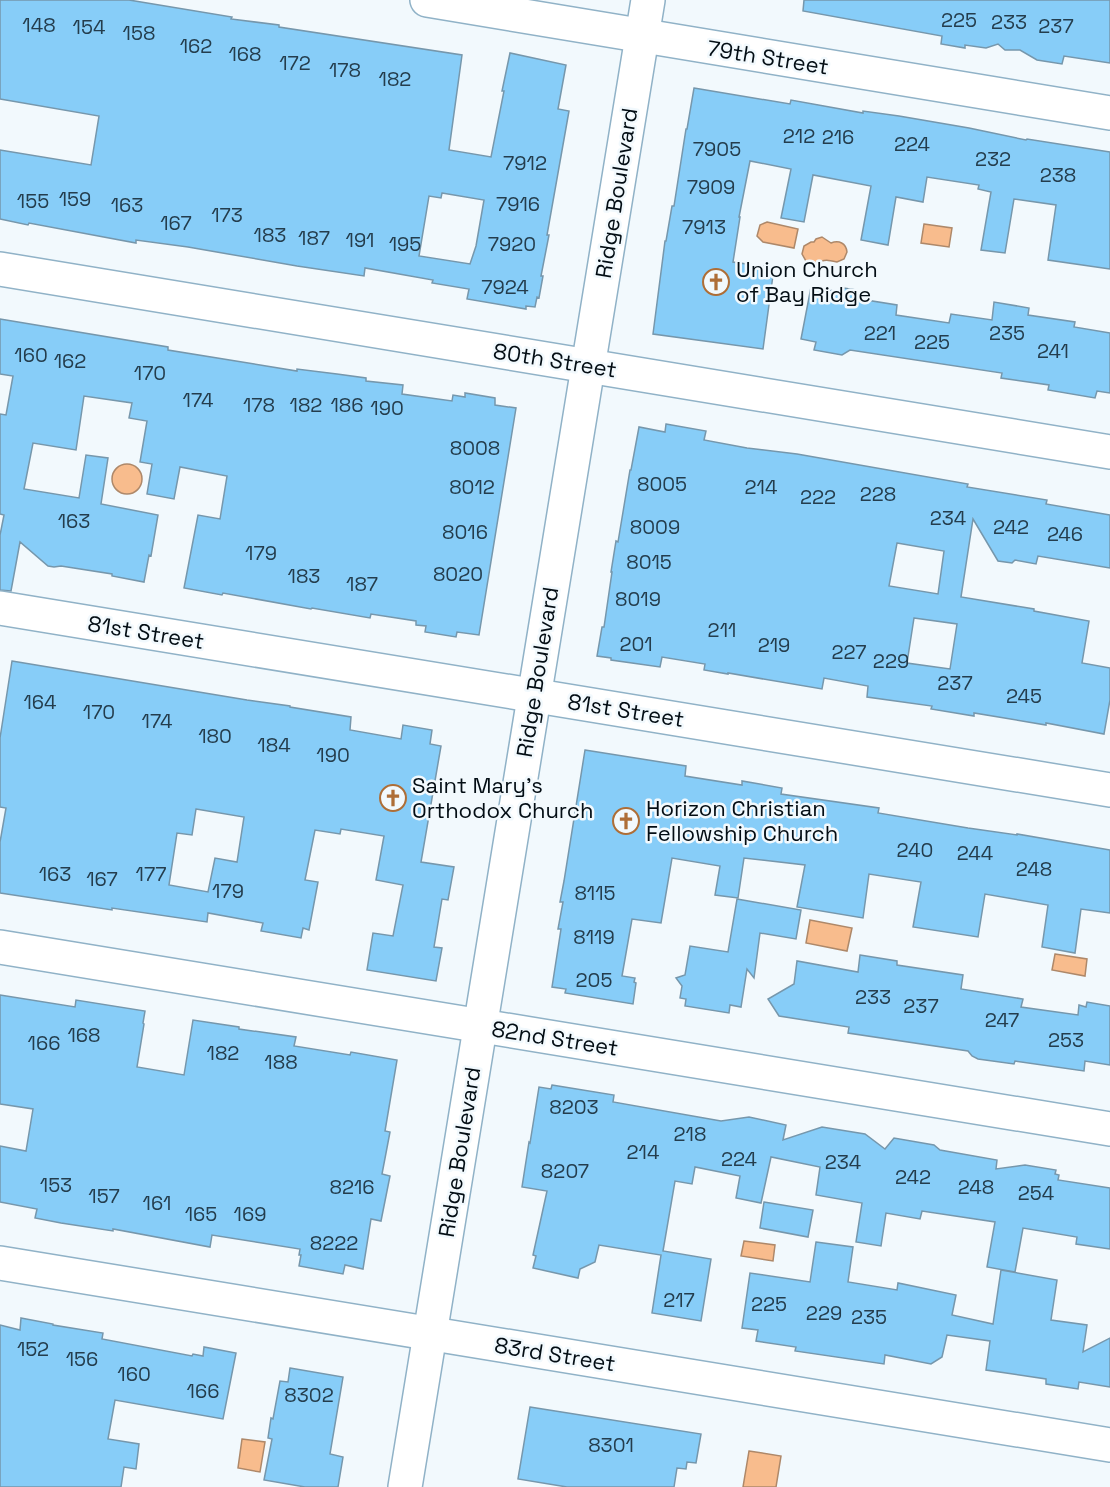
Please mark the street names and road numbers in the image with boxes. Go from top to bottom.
street label: 79th Street [705,34,831,80]
street label: Ridge Boulevard [589,106,643,280]
street label: 80th Street [491,336,619,384]
street label: Ridge Boulevard [510,585,564,759]
street label: 81st Street [86,609,206,655]
street label: 81st Street [566,687,686,733]
street label: 82nd Street [490,1014,620,1062]
street label: Ridge Boulevard [432,1065,486,1239]
street label: 83rd Street [493,1331,617,1377]

